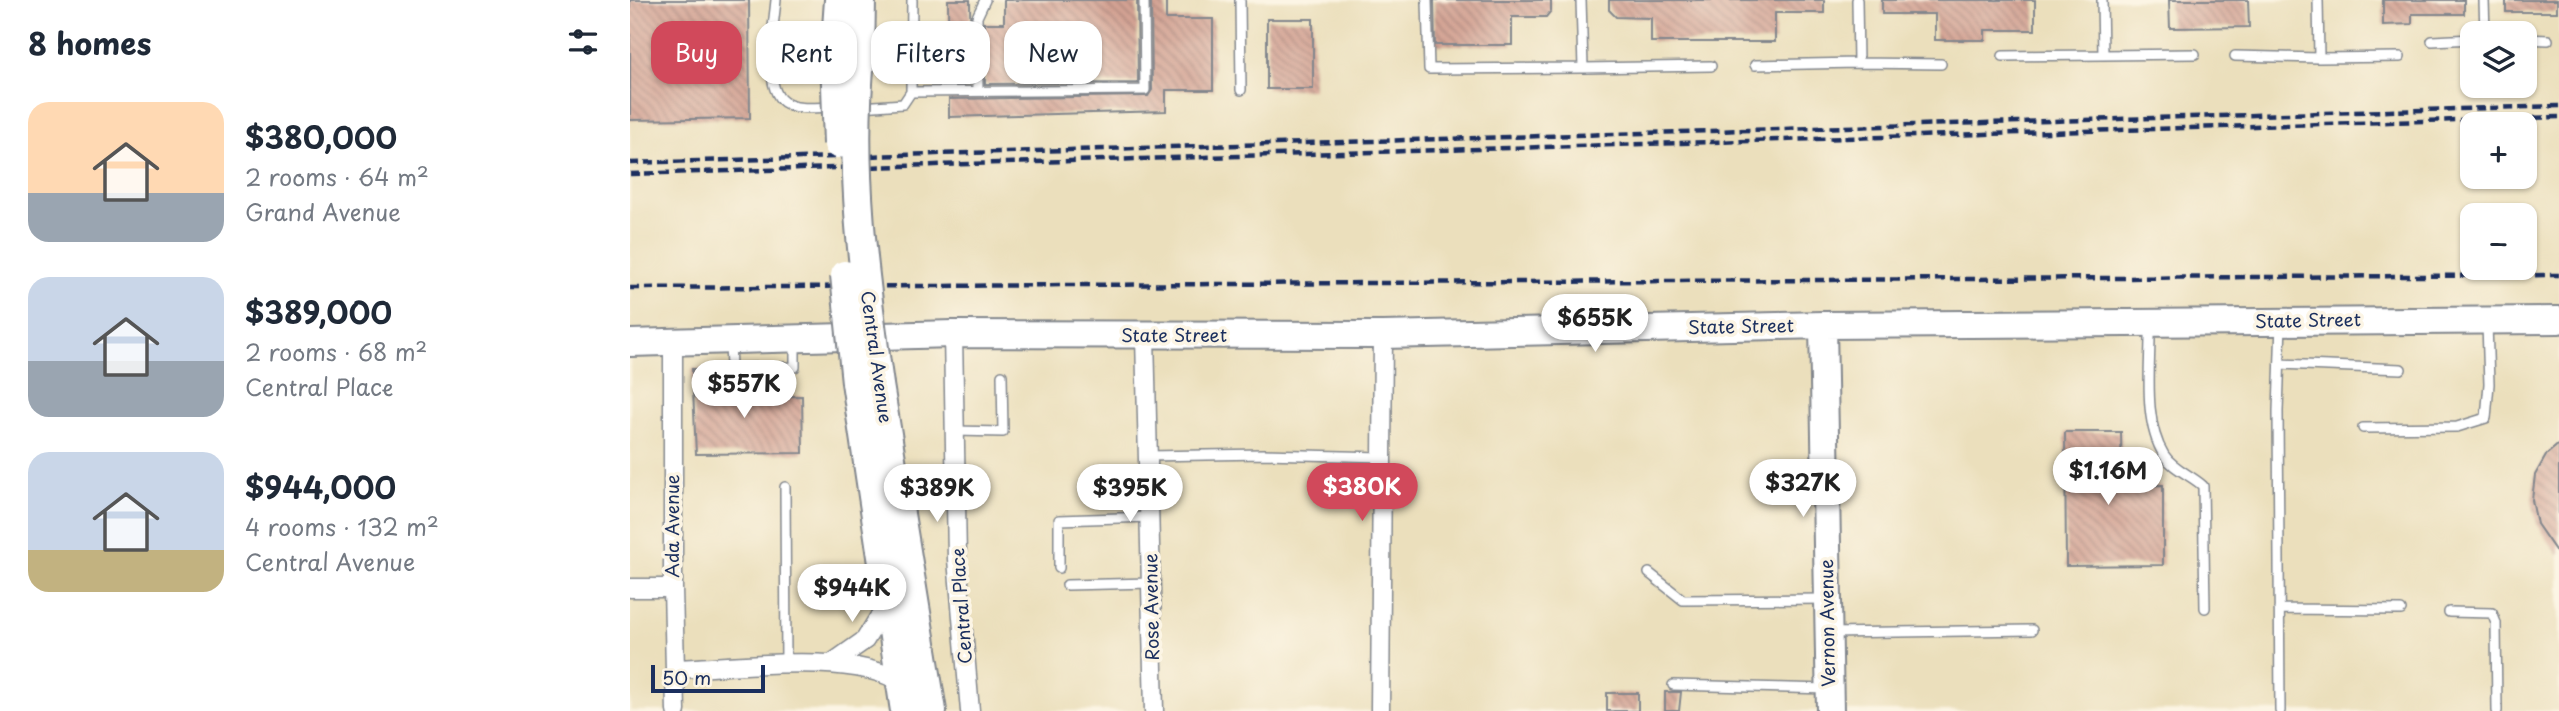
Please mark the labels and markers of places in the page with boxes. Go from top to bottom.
pin: $655K [1546,294,1644,354]
pin: $557K [695,360,793,420]
pin: $1.16M [2051,448,2165,507]
pin: $327K [1754,460,1852,519]
pin: $380K [1313,463,1411,523]
pin: $389K [888,464,986,524]
pin: $395K [1081,464,1179,524]
pin: $944K [803,564,901,624]

